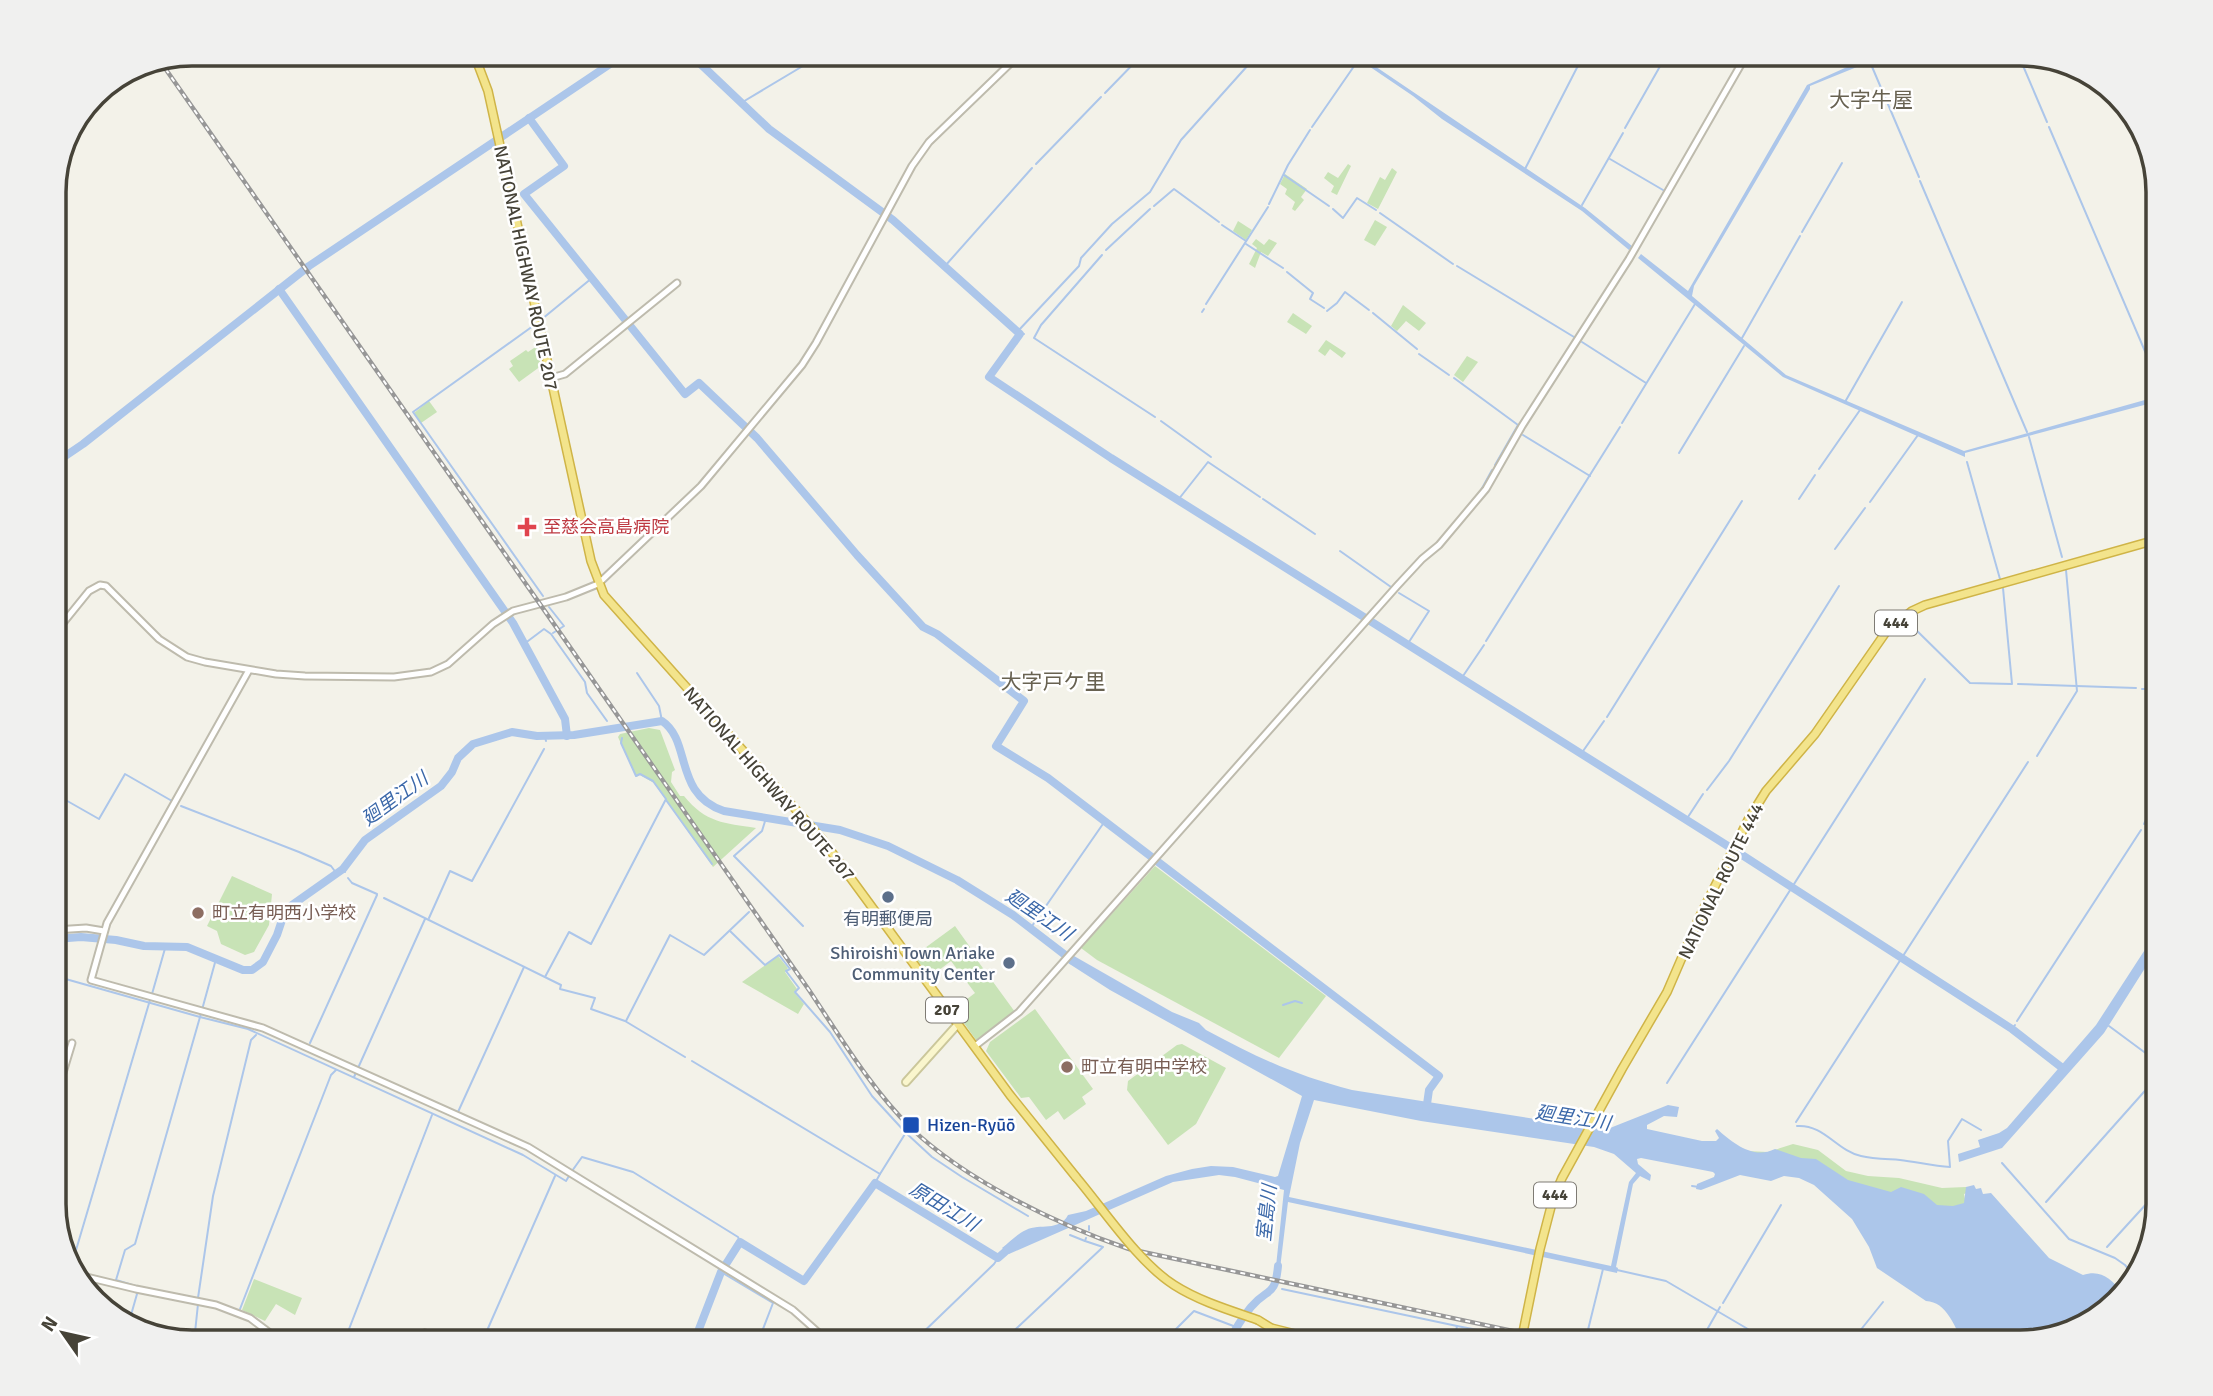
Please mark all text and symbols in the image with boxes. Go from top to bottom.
district label: 大字牛屋 [1829,87,1913,113]
street label: NATIONAL HIGHWAY ROUTE 207 [489,143,563,393]
place label: 至慈会高島病院 [543,516,669,538]
marker: 至慈会高島病院 [517,517,537,537]
road number: 444 [1875,610,1917,636]
district label: 大字戸ケ里 [1001,669,1106,695]
street label: NATIONAL HIGHWAY ROUTE 207 [679,682,859,886]
water label: 廻里江川 [357,766,434,831]
street label: NATIONAL ROUTE 444 [1674,799,1769,963]
water label: 廻里江川 [1001,884,1079,947]
marker: 有明郵便局 [880,889,896,905]
place label: 町立有明西小学校 [212,902,356,924]
marker: 町立有明西小学校 [190,905,206,921]
place label: 有明郵便局 [843,908,933,930]
place label: Shiroishi Town Ariake Community Center [830,942,995,985]
marker: Shiroishi Town Ariake Community Center [1001,955,1017,971]
road number: 207 [926,998,968,1022]
place label: 町立有明中学校 [1081,1056,1207,1078]
marker: 町立有明中学校 [1059,1059,1075,1075]
water label: 廻里江川 [1534,1100,1614,1136]
place label: Hizen-Ryūō [927,1114,1015,1136]
marker: Hizen-Ryūō [901,1115,921,1135]
water label: 原田江川 [905,1177,984,1238]
water label: 室島川 [1252,1181,1282,1243]
road number: 444 [1534,1182,1576,1208]
north arrow [28,1298,98,1368]
text: N [36,1312,63,1336]

